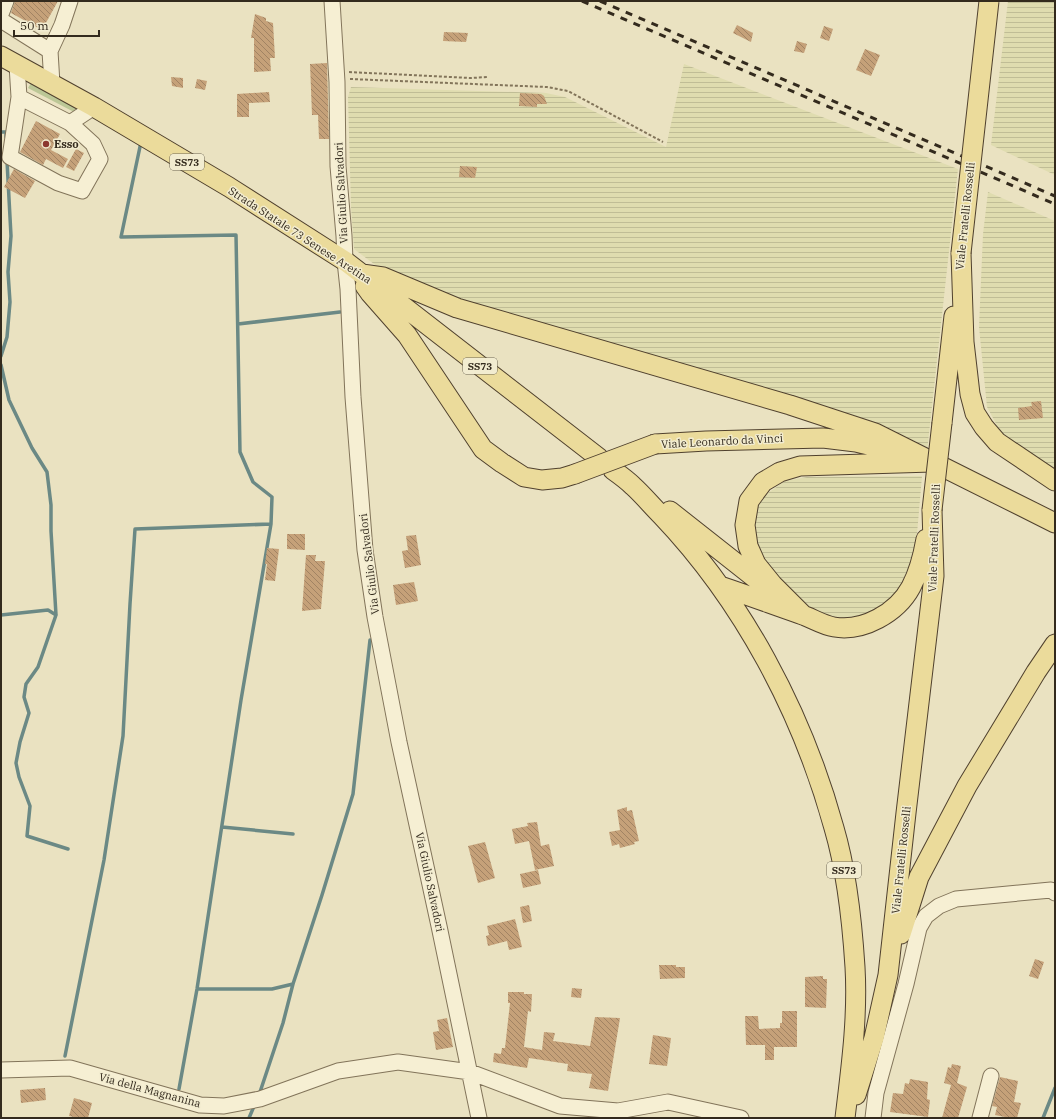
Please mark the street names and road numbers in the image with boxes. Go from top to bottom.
street label: Via Giulio Salvadori [331,141,351,244]
road number: SS73 [170,154,204,170]
street label: Viale Fratelli Rosselli [952,161,978,271]
street label: Strada Statale 73 Senese Aretina [226,183,374,287]
road number: SS73 [463,358,497,374]
street label: Viale Leonardo da Vinci [661,431,784,451]
street label: Viale Fratelli Rosselli [925,483,943,592]
street label: Via Giulio Salvadori [356,512,382,615]
street label: Viale Fratelli Rosselli [888,805,914,915]
street label: Via Giulio Salvadori [413,831,448,934]
road number: SS73 [827,862,861,878]
street label: Via della Magnanina [97,1070,203,1110]

